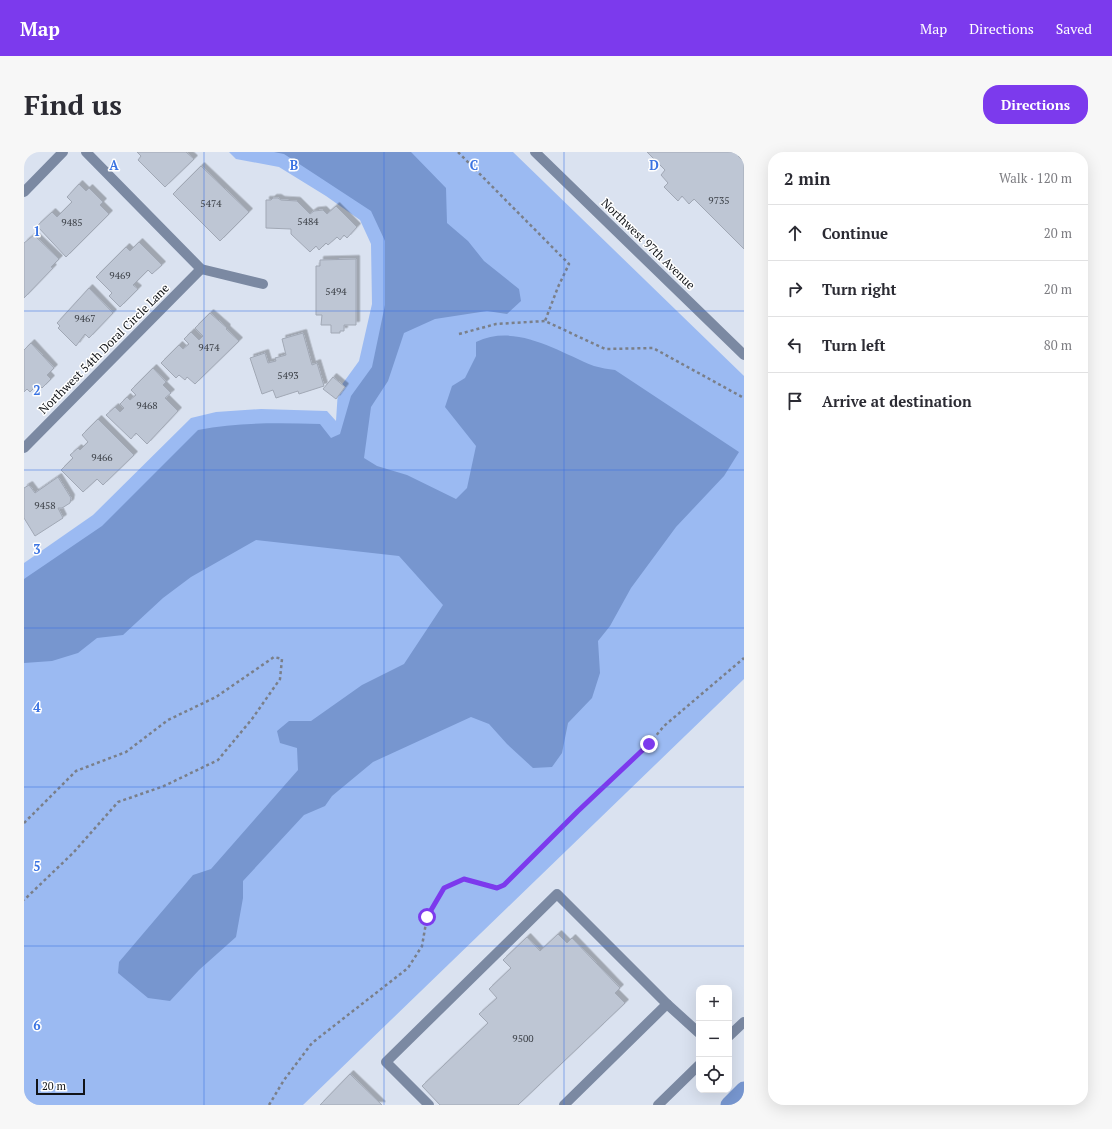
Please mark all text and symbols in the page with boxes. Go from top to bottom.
text: Map [20,16,60,41]
text: Map [920,19,947,38]
text: Directions [969,19,1034,38]
text: Saved [1056,19,1092,38]
button: Directions [983,85,1088,124]
text: Find us [24,86,122,123]
text: A [109,156,119,174]
text: B [290,156,298,174]
text: C [470,156,478,174]
text: D [649,156,659,174]
text: 2 min [784,167,831,190]
text: Walk · 120 m [999,169,1072,187]
house number: 9735 [708,194,730,207]
street label: Northwest 97th Avenue [598,195,698,292]
house number: 5474 [200,197,222,210]
house number: 5484 [297,215,319,228]
house number: 9485 [61,216,83,229]
text: 1 [33,222,41,240]
icon: ahead [784,222,806,244]
text: Continue [822,223,888,243]
text: 20 m [1044,224,1072,242]
house number: 9469 [109,269,131,282]
icon: right [784,278,806,300]
text: Turn right [822,279,897,299]
street label: Northwest 54th Doral Circle Lane [35,280,172,417]
text: 20 m [1044,280,1072,298]
house number: 5494 [325,285,347,298]
house number: 9467 [74,312,96,325]
icon: left [784,334,806,356]
text: Turn left [822,335,886,355]
text: 80 m [1044,336,1072,354]
house number: 9474 [198,341,220,354]
house number: 5493 [277,369,299,382]
text: 2 [33,381,41,399]
icon: arrive [784,390,806,412]
text: Arrive at destination [822,391,972,411]
house number: 9468 [136,399,158,412]
house number: 9466 [91,451,113,464]
house number: 9458 [34,499,56,512]
text: 3 [33,540,41,558]
text: 4 [33,698,41,716]
route end [640,735,658,753]
text: 5 [33,857,41,875]
route start [418,908,436,926]
map controls [696,985,732,1093]
button: + [696,985,732,1021]
text: 6 [33,1016,41,1034]
button: − [696,1021,732,1057]
house number: 9500 [512,1032,534,1045]
button: locate [696,1057,732,1093]
scale bar [36,1077,85,1096]
text: 20 m [42,1079,66,1093]

